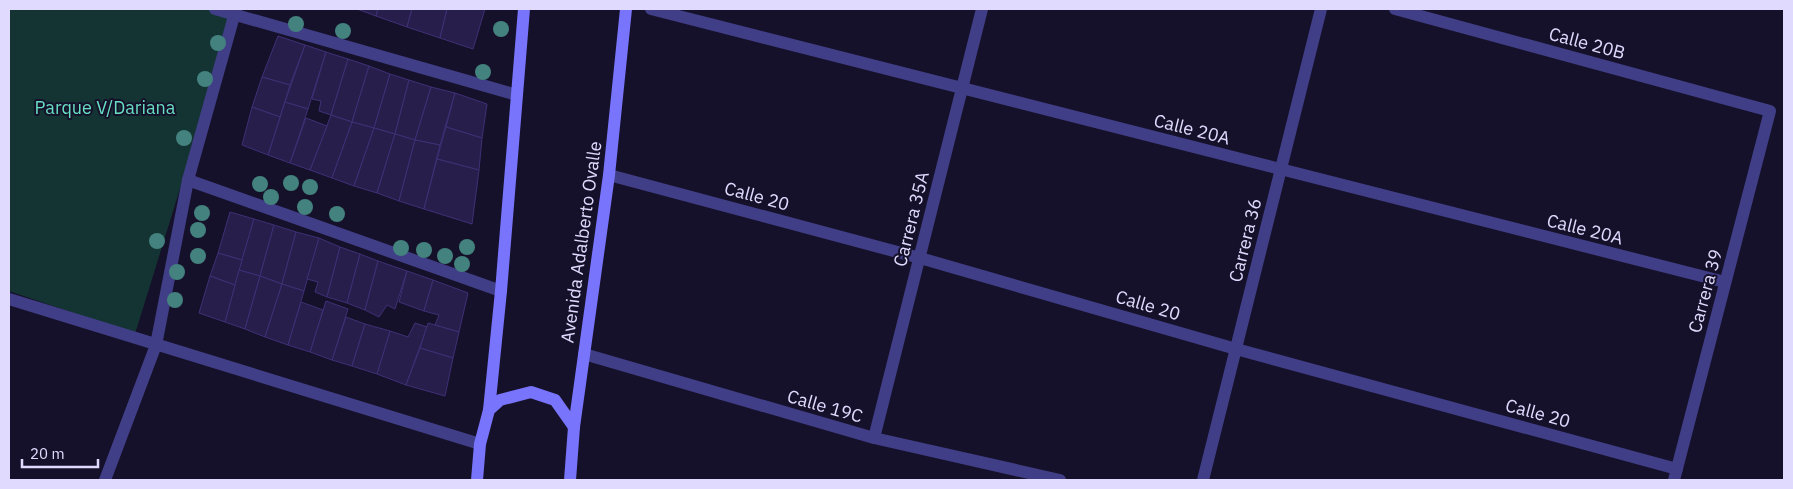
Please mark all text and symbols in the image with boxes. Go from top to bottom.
street label: Calle 20B [1546,22,1628,64]
park label: Parque V/Dariana [35,96,176,119]
street label: Calle 20A [1151,108,1233,150]
street label: Avenida Adalberto Ovalle [555,140,607,344]
street label: Carrera 35A [888,169,934,269]
street label: Calle 20 [722,176,792,216]
street label: Carrera 36 [1223,196,1267,284]
street label: Calle 20A [1544,208,1626,250]
street label: Carrera 39 [1683,247,1727,335]
street label: Calle 20 [1113,285,1183,325]
street label: Calle 19C [785,384,865,428]
street label: Calle 20 [1503,393,1573,433]
scale bar [22,436,99,468]
text: 20 m [30,444,65,463]

